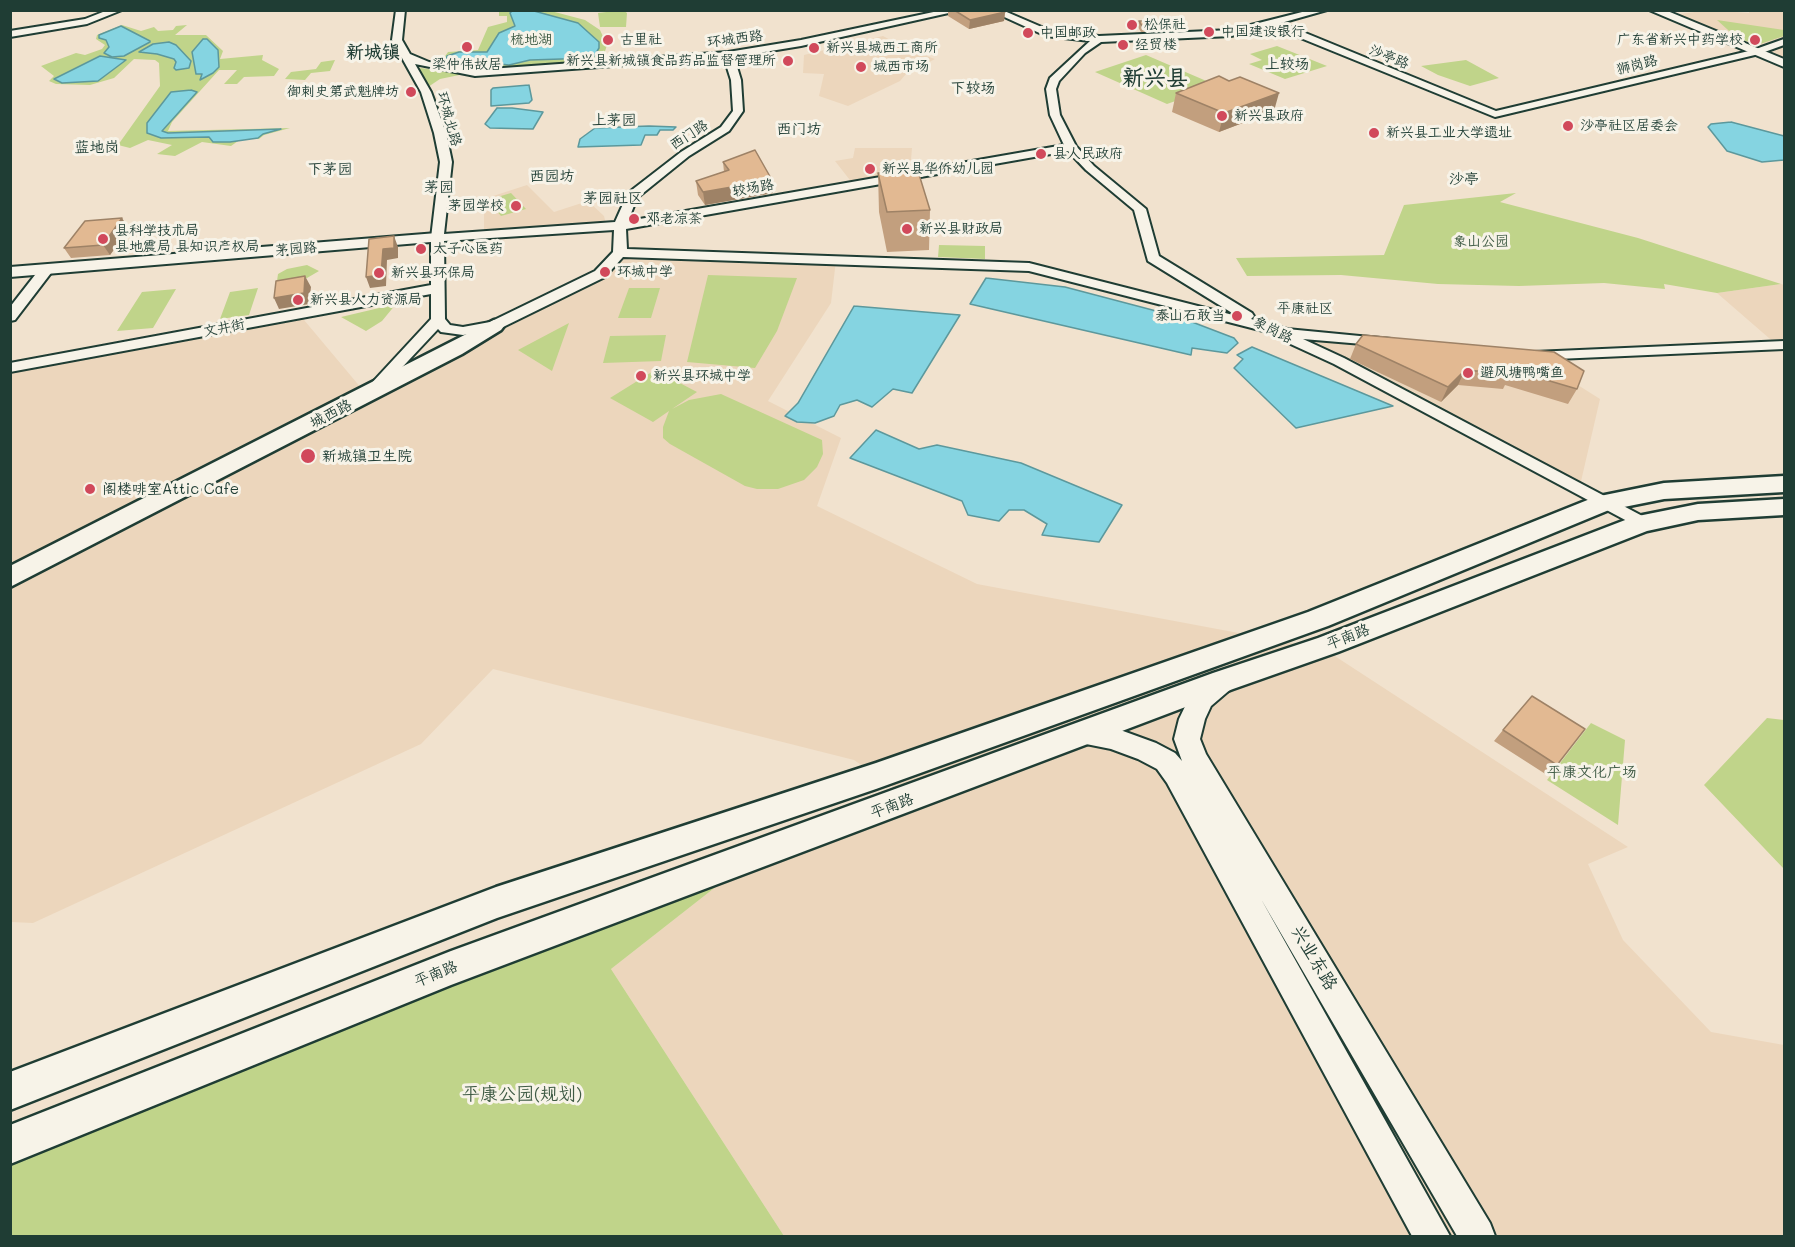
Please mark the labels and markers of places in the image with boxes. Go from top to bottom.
place label: 松保社 [1144,17,1186,33]
marker: 松保社 [1125,18,1139,32]
place label: 中国建设银行 [1221,24,1305,40]
place label: 中国邮政 [1040,25,1096,41]
marker: 中国建设银行 [1202,25,1216,39]
marker: 中国邮政 [1021,26,1035,40]
place label: 古里社 [620,32,662,48]
place label: 广东省新兴中药学校 [1617,32,1743,48]
marker: 古里社 [601,33,615,47]
marker: 广东省新兴中药学校 [1748,33,1762,47]
place label: 经贸楼 [1135,37,1177,53]
marker: 经贸楼 [1116,38,1130,52]
marker: 梁仲伟故居 [460,40,474,54]
place label: 新兴县城西工商所 [826,40,938,56]
marker: 新兴县城西工商所 [807,41,821,55]
place label: 新兴县新城镇食品药品监督管理所 [566,53,776,69]
marker: 新兴县新城镇食品药品监督管理所 [781,54,795,68]
place label: 梁仲伟故居 [432,57,502,73]
place label: 城西市场 [873,59,929,75]
marker: 城西市场 [854,60,868,74]
place label: 御刺史第武魁牌坊 [287,84,399,100]
marker: 御刺史第武魁牌坊 [404,85,418,99]
place label: 新兴县政府 [1234,108,1304,124]
marker: 新兴县政府 [1215,109,1229,123]
place label: 沙亭社区居委会 [1580,118,1678,134]
marker: 沙亭社区居委会 [1561,119,1575,133]
place label: 新兴县工业大学遗址 [1386,125,1512,141]
marker: 新兴县工业大学遗址 [1367,126,1381,140]
place label: 县人民政府 [1053,146,1123,162]
marker: 县人民政府 [1034,147,1048,161]
place label: 新兴县华侨幼儿园 [882,161,994,177]
marker: 新兴县华侨幼儿园 [863,162,877,176]
place label: 茅园学校 [448,198,504,214]
marker: 茅园学校 [509,199,523,213]
place label: 邓老凉茶 [646,211,702,227]
marker: 邓老凉茶 [627,212,641,226]
place label: 新兴县财政局 [919,221,1003,237]
marker: 新兴县财政局 [900,222,914,236]
place label: 县科学技术局 县地震局 县知识产权局 [115,223,259,256]
marker: 县科学技术局 县地震局 县知识产权局 [96,232,110,246]
place label: 太子心医药 [433,241,503,257]
marker: 太子心医药 [414,242,428,256]
place label: 环城中学 [617,264,673,280]
place label: 新兴县环保局 [391,265,475,281]
marker: 环城中学 [598,265,612,279]
marker: 新兴县环保局 [372,266,386,280]
place label: 新兴县人力资源局 [310,292,422,308]
marker: 新兴县人力资源局 [291,293,305,307]
place label: 泰山石敢当 [1155,308,1225,324]
marker: 泰山石敢当 [1230,309,1244,323]
place label: 避风塘鸭嘴鱼 [1480,365,1564,381]
marker: 避风塘鸭嘴鱼 [1461,366,1475,380]
place label: 新兴县环城中学 [653,368,751,384]
marker: 新兴县环城中学 [634,369,648,383]
marker: 新城镇卫生院 [299,447,317,465]
place label: 新城镇卫生院 [322,447,412,465]
place label: 阁楼啡室Attic Cafe [102,480,239,498]
marker: 阁楼啡室Attic Cafe [83,482,97,496]

